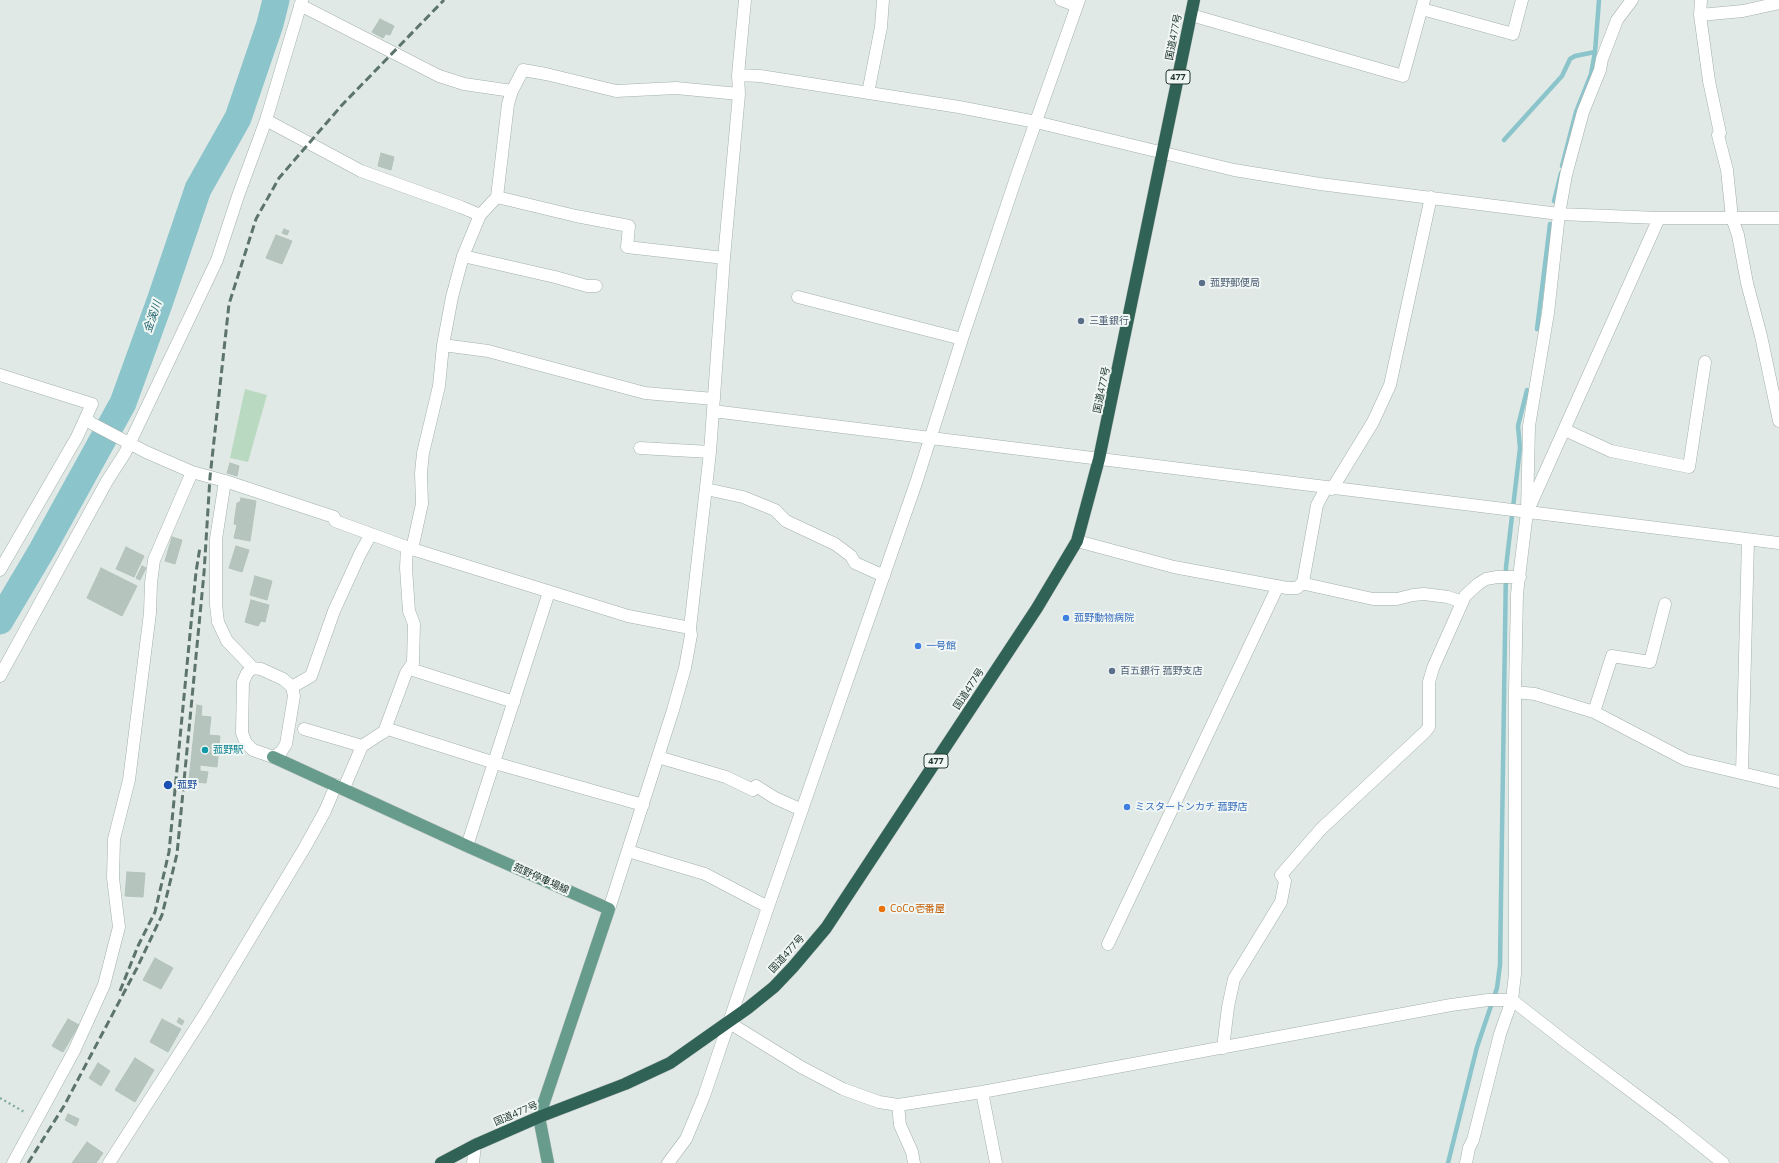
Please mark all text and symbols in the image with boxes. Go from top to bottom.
street label: 国道477号 [1164,13,1184,61]
road number: 477 [1166,70,1190,84]
place label: 菰野郵便局 [1210,277,1260,289]
marker: 菰野郵便局 [1197,278,1207,288]
water label: 金溪川 [141,299,165,335]
place label: 三重銀行 [1089,315,1129,327]
marker: 三重銀行 [1076,316,1086,326]
street label: 国道477号 [1091,366,1113,414]
place label: 菰野動物病院 [1074,612,1134,624]
marker: 菰野動物病院 [1061,613,1071,623]
place label: 一号館 [926,640,956,652]
marker: 一号館 [913,641,923,651]
place label: 百五銀行 菰野支店 [1120,665,1203,677]
street label: 国道477号 [951,666,987,712]
marker: 百五銀行 菰野支店 [1107,666,1117,676]
place label: 菰野駅 [213,744,243,756]
marker: 菰野駅 [200,745,210,755]
road number: 477 [924,754,948,768]
marker: 菰野 [162,779,174,791]
place label: 菰野 [177,779,197,791]
place label: ミスタートンカチ 菰野店 [1135,801,1248,813]
marker: ミスタートンカチ 菰野店 [1122,802,1132,812]
street label: 菰野停車場線 [511,861,571,897]
place label: CoCo壱番屋 [890,903,945,915]
marker: CoCo壱番屋 [877,904,887,914]
street label: 国道477号 [767,932,807,976]
street label: 国道477号 [492,1099,540,1129]

